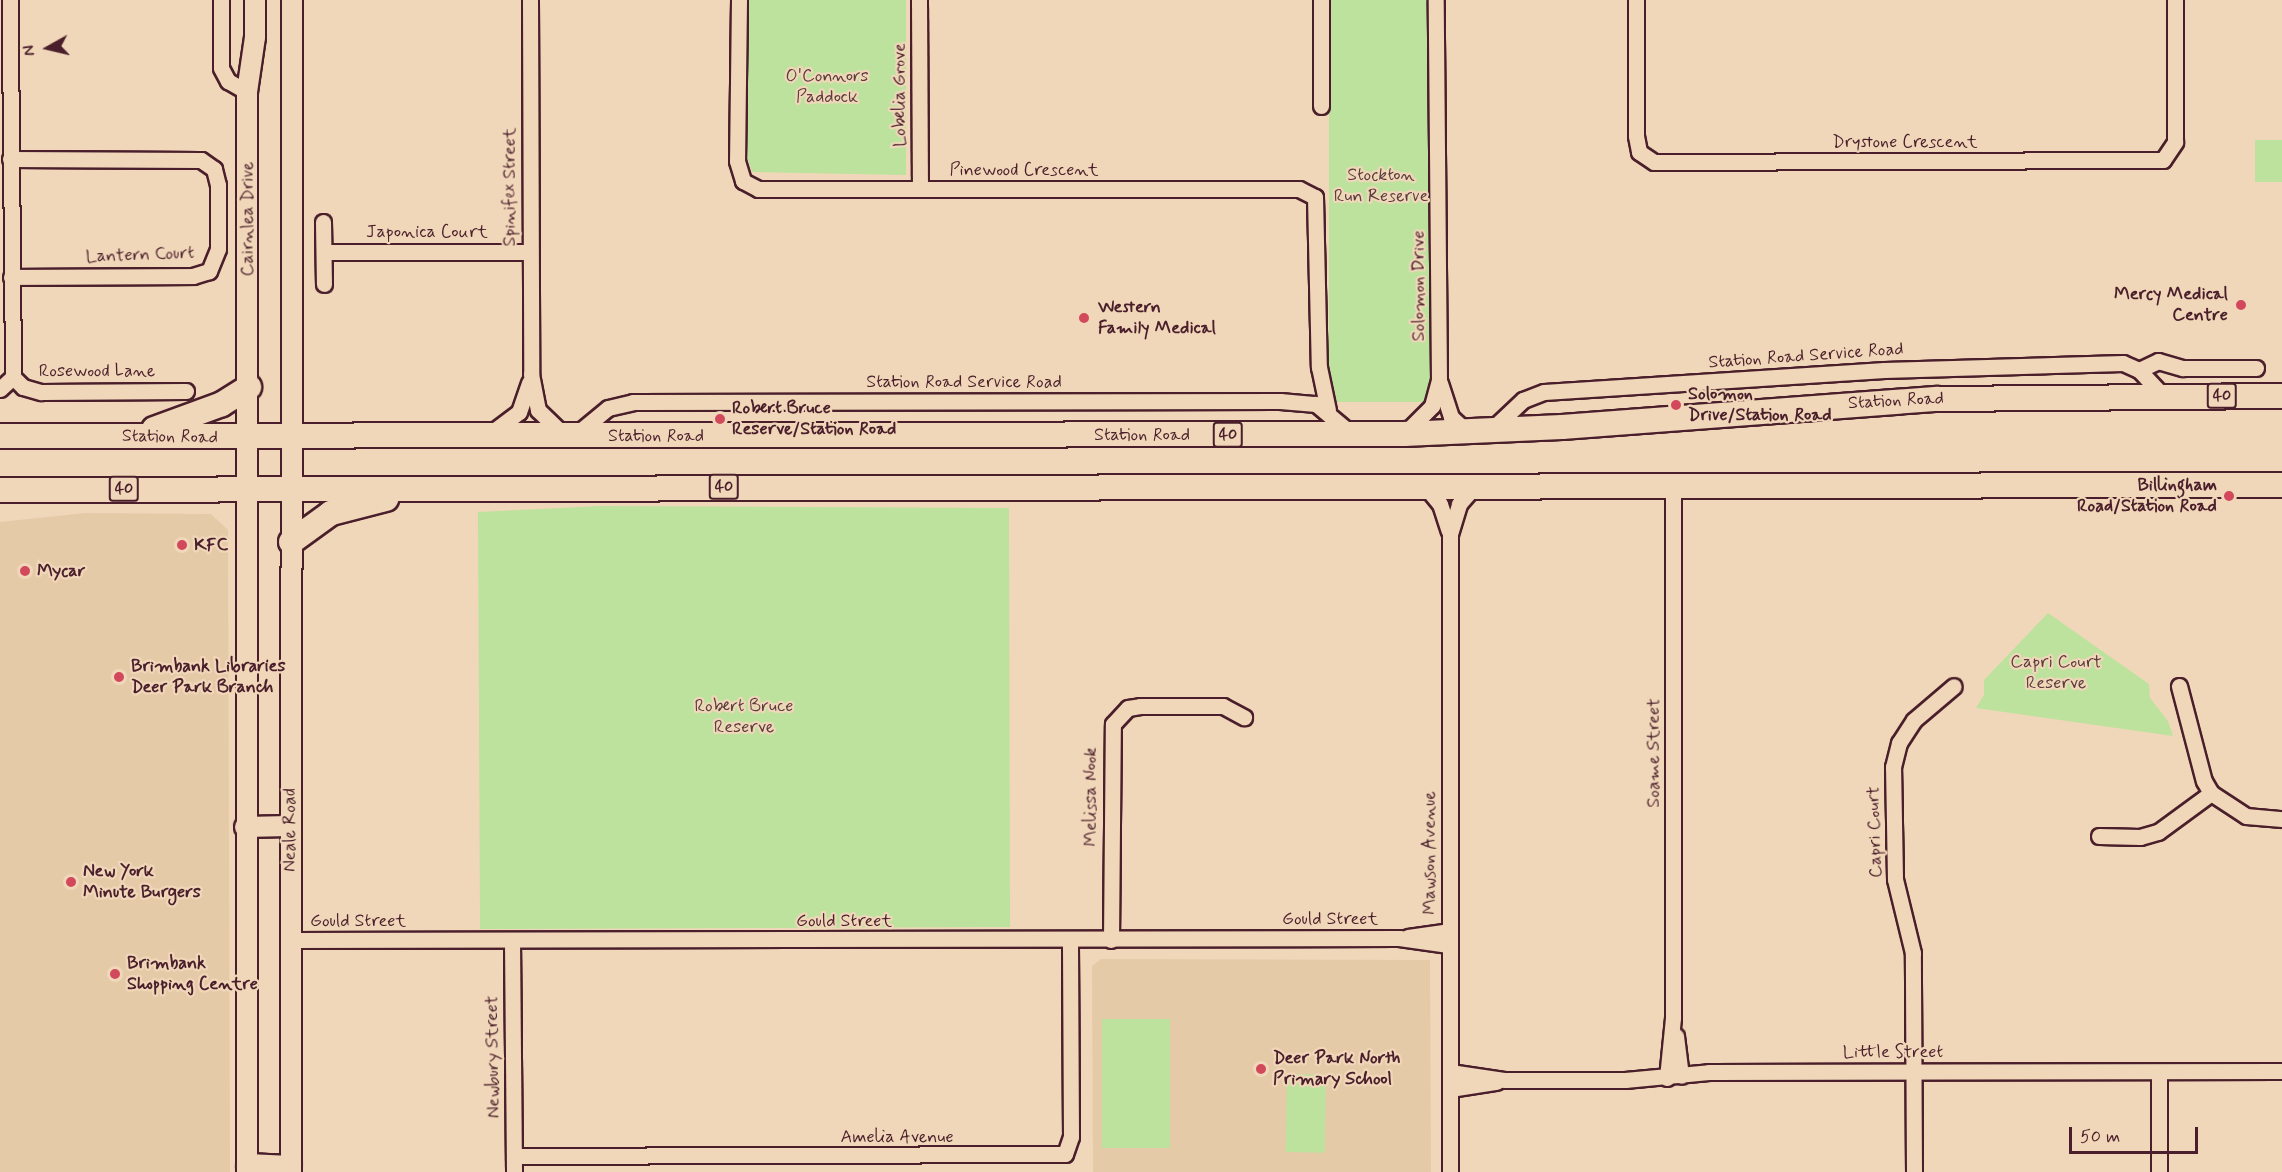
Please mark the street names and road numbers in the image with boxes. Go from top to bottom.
street label: Lobelia Grove [889,43,911,147]
street label: Spinifex Street [499,128,521,246]
street label: Drystone Crescent [1836,131,1974,153]
street label: Pinewood Crescent [953,159,1095,181]
street label: Cairnlea Drive [237,162,259,276]
street label: Japonica Court [368,221,486,243]
street label: Solomon Drive [1408,231,1430,341]
street label: Lantern Court [84,242,196,268]
street label: Station Road Service Road [1709,338,1903,374]
street label: Rosewood Lane [40,360,154,382]
street label: Station Road Service Road [867,371,1061,393]
road number: 40 [2206,383,2238,409]
street label: Station Road [1848,388,1944,414]
road number: 40 [1212,422,1244,448]
street label: Station Road [1095,424,1189,446]
street label: Station Road [123,425,217,449]
street label: Station Road [609,425,703,447]
road number: 40 [708,474,740,500]
road number: 40 [108,476,140,502]
street label: Soame Street [1643,699,1665,807]
street label: Melissa Nook [1080,746,1102,848]
street label: Capri Court [1863,786,1887,878]
street label: Neale Road [279,789,301,871]
street label: Mawson Avenue [1419,792,1441,914]
street label: Gould Street [1282,908,1378,930]
street label: Gould Street [310,910,406,932]
street label: Gould Street [796,910,892,932]
street label: Newbury Street [481,996,505,1118]
street label: Little Street [1841,1041,1945,1063]
street label: Amelia Avenue [839,1126,955,1148]

